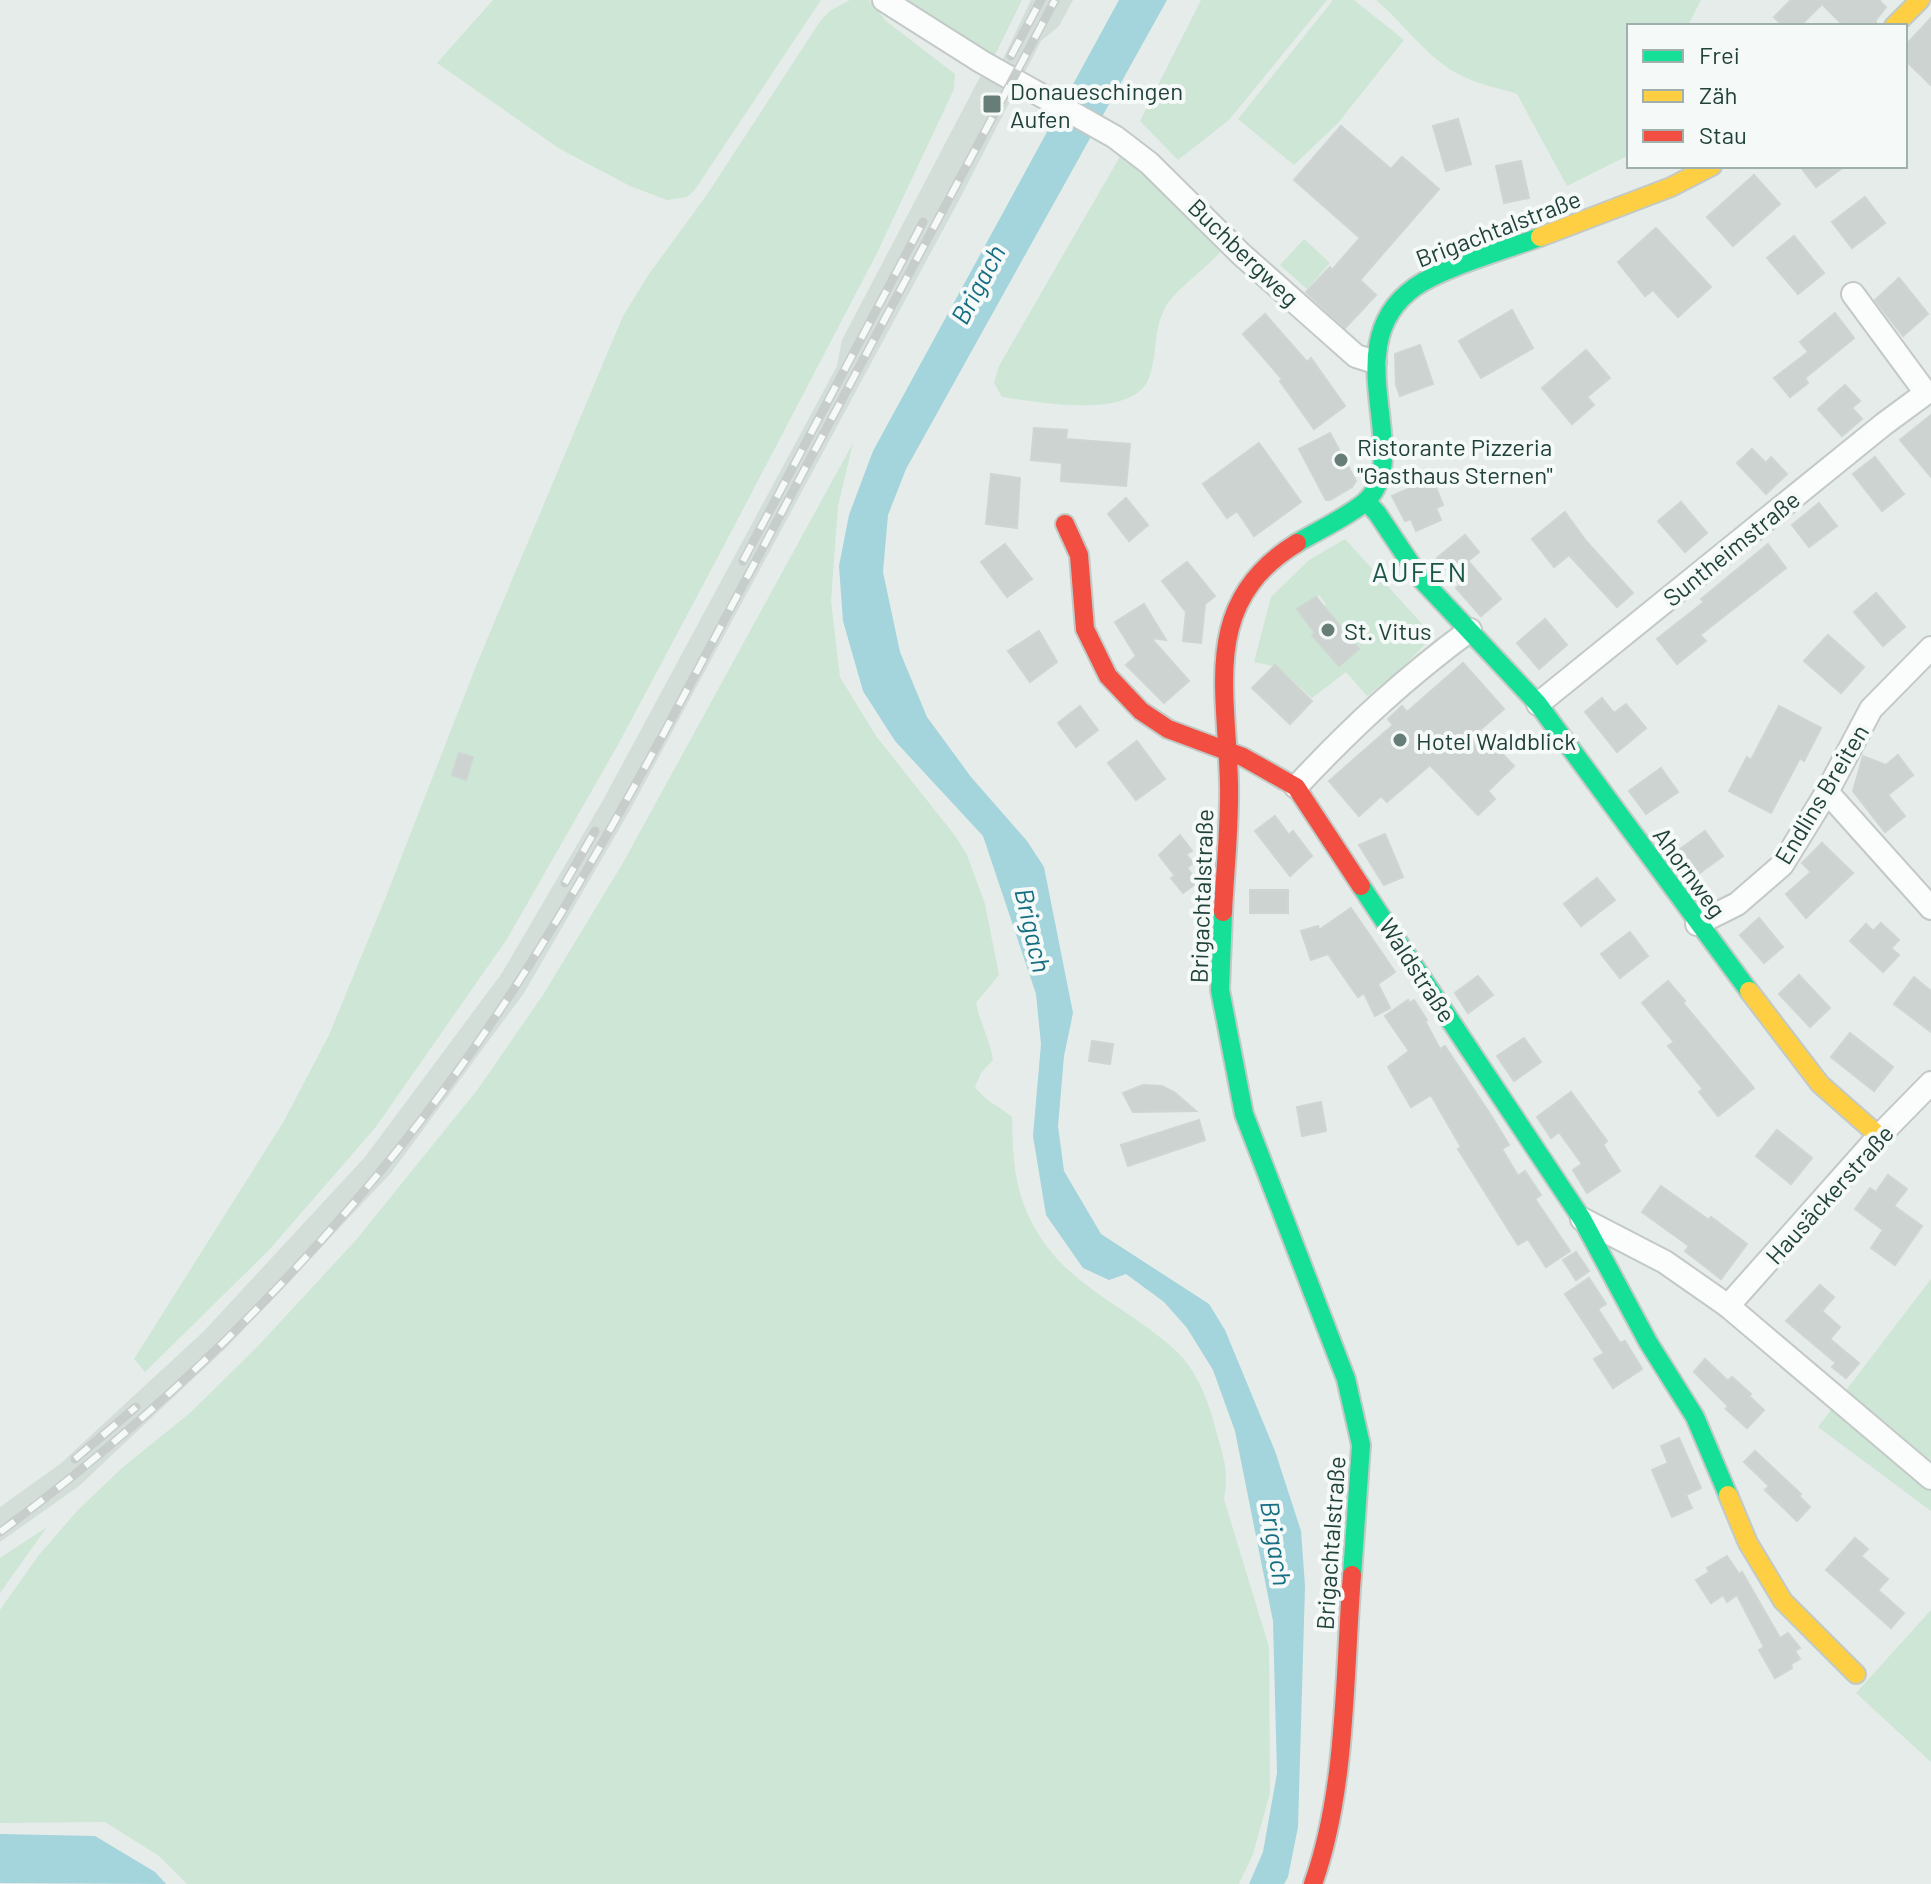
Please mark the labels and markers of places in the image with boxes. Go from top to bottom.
place label: Donaueschingen Aufen [1010,76,1183,133]
marker: Donaueschingen Aufen [981,93,1003,115]
place label: Ristorante Pizzeria "Gasthaus Sternen" [1357,432,1553,489]
marker: Ristorante Pizzeria "Gasthaus Sternen" [1332,451,1350,469]
place label: St. Vitus [1344,616,1432,645]
marker: St. Vitus [1319,621,1337,639]
place label: Hotel Waldblick [1416,726,1576,755]
marker: Hotel Waldblick [1391,731,1409,749]

